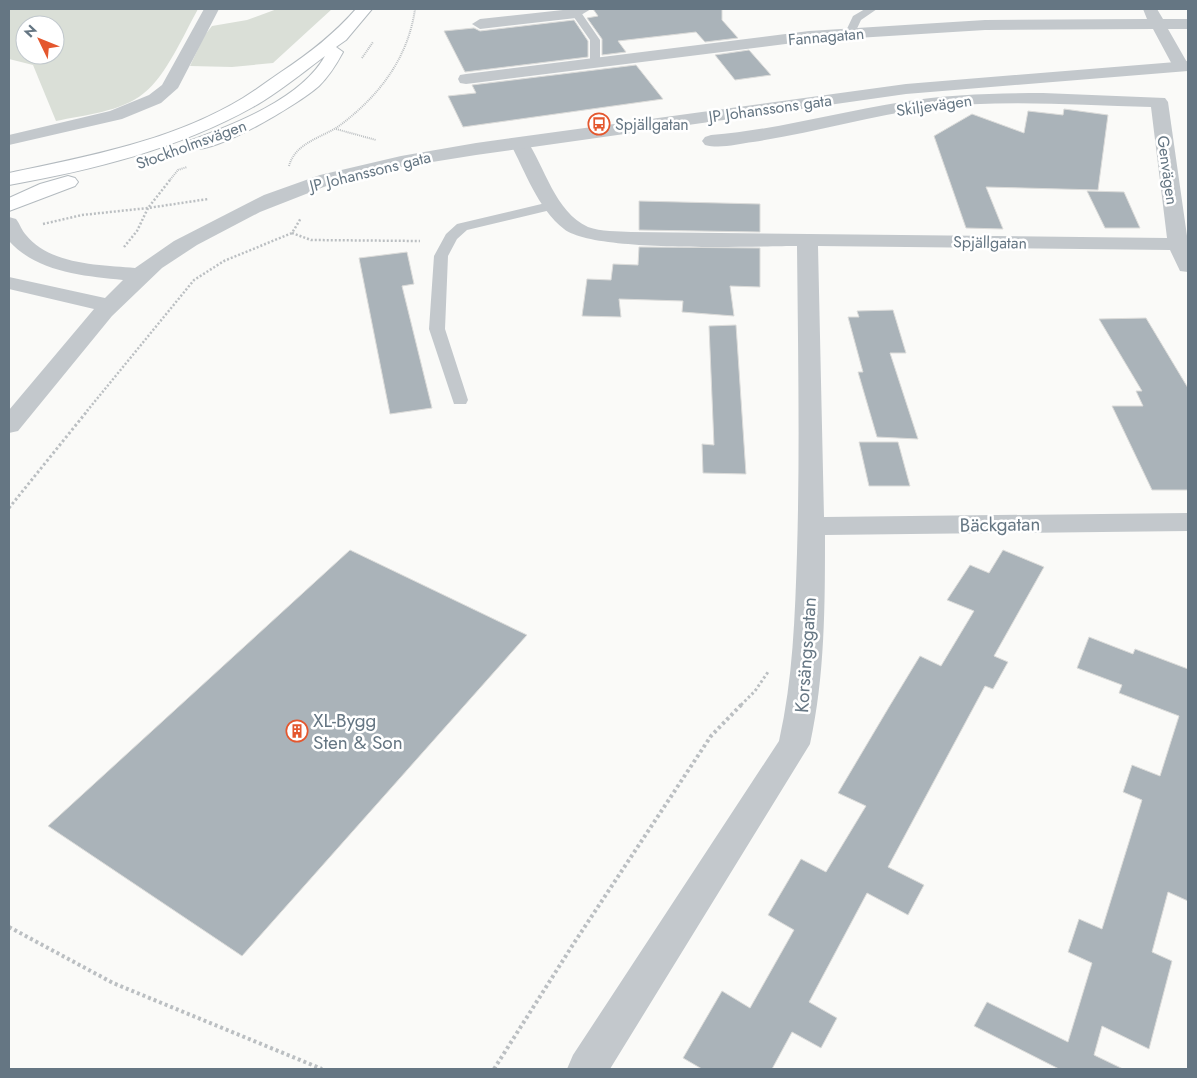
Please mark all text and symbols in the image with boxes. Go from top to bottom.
north arrow [15,15,65,65]
text: N [19,20,42,42]
street label: Fannagatan [787,22,865,51]
street label: JP Johanssons gata [705,88,833,129]
street label: Skiljevägen [895,89,973,122]
bus stop icon: Spjällgatan [587,112,611,136]
place label: Spjällgatan [615,113,689,136]
street label: Stockholmsvägen [133,114,250,175]
street label: Genvägen [1151,134,1184,206]
street label: JP Johanssons gata [305,145,433,198]
street label: Spjällgatan [953,230,1027,255]
street label: Bäckgatan [959,510,1041,539]
street label: Korsängsgatan [788,596,823,714]
place label: XL-Bygg Sten & Son [313,707,403,756]
building icon: XL-Bygg Sten & Son [285,719,309,743]

